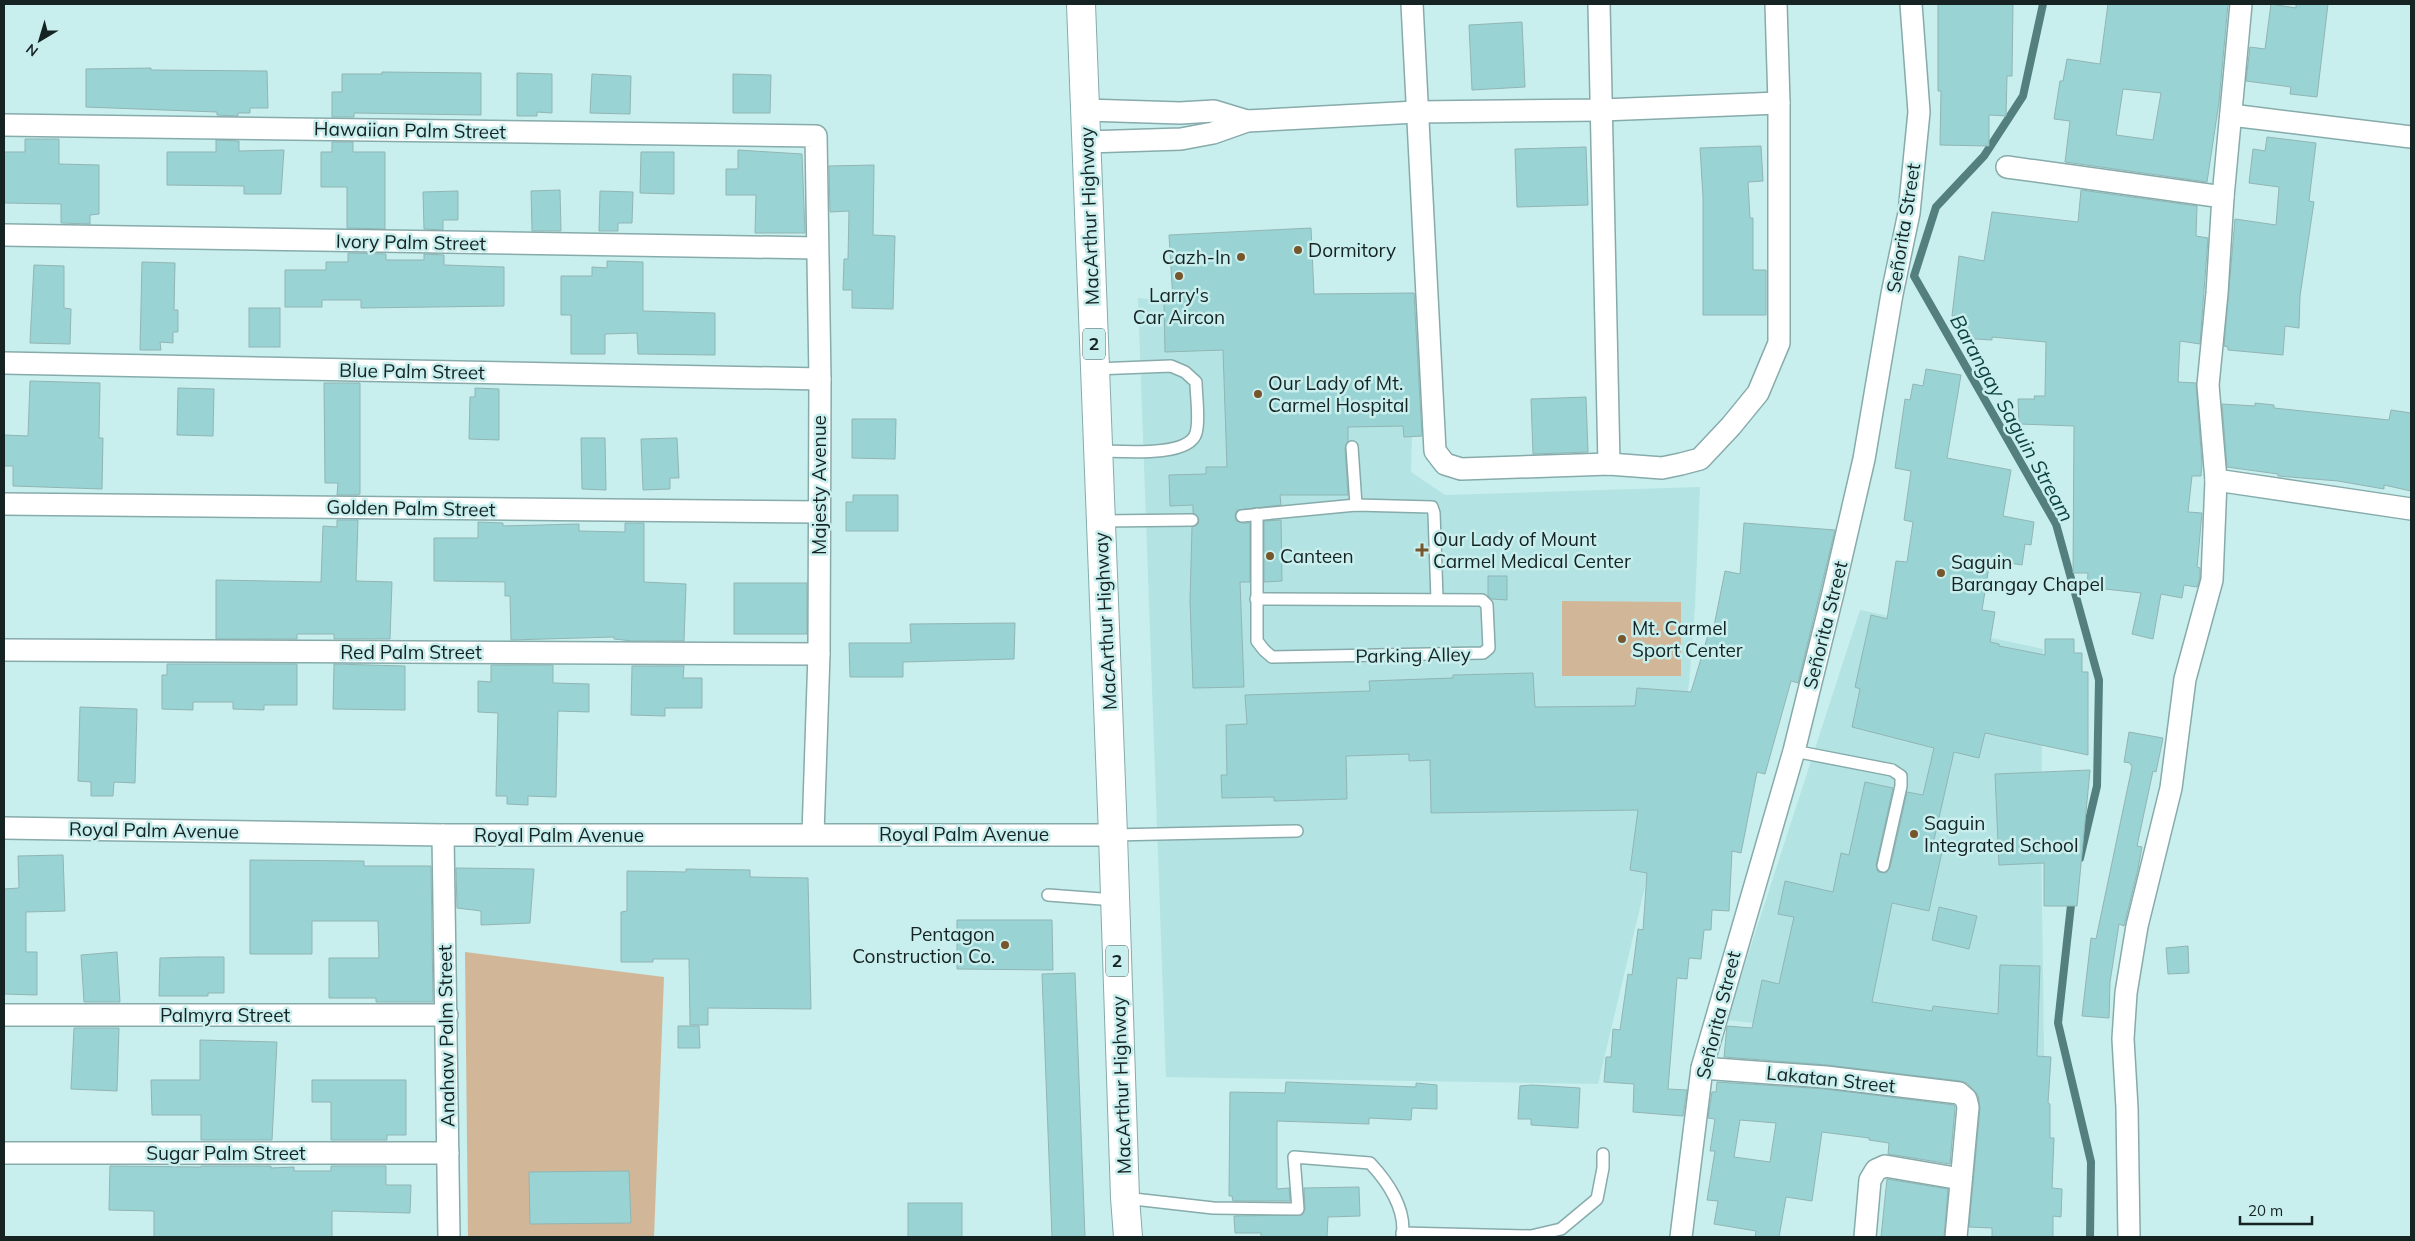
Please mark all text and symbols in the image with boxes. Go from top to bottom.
north arrow [15,15,65,65]
text: N [22,40,42,61]
street label: Hawaiian Palm Street [314,116,507,144]
street label: MacArthur Highway [1074,126,1104,306]
street label: Señorita Street [1881,161,1925,295]
street label: Ivory Palm Street [336,229,487,255]
place label: Dormitory [1308,238,1396,262]
marker: Dormitory [1292,244,1304,256]
place label: Cazh-In [1162,245,1231,269]
marker: Cazh-In [1235,251,1247,263]
marker: Larry's Car Aircon [1173,270,1185,282]
place label: Larry's Car Aircon [1133,283,1225,329]
water label: Barangay Saguin Stream [1945,310,2080,526]
road number: 2 [1083,328,1105,359]
street label: Blue Palm Street [339,358,485,384]
place label: Our Lady of Mt. Carmel Hospital [1268,371,1409,417]
marker: Our Lady of Mt. Carmel Hospital [1252,388,1264,400]
street label: Majesty Avenue [807,415,831,555]
street label: Golden Palm Street [326,495,496,521]
place label: Our Lady of Mount Carmel Medical Center [1433,527,1631,573]
street label: MacArthur Highway [1088,531,1122,711]
marker: Our Lady of Mount Carmel Medical Center [1415,543,1429,557]
place label: Canteen [1280,544,1354,568]
marker: Canteen [1264,550,1276,562]
place label: Saguin Barangay Chapel [1951,550,2104,596]
street label: Señorita Street [1797,558,1853,692]
marker: Saguin Barangay Chapel [1935,567,1947,579]
place label: Mt. Carmel Sport Center [1632,616,1743,662]
marker: Mt. Carmel Sport Center [1616,633,1628,645]
street label: Red Palm Street [340,640,482,664]
street label: Parking Alley [1355,642,1471,668]
place label: Saguin Integrated School [1924,811,2078,857]
street label: Royal Palm Avenue [69,817,239,843]
street label: Royal Palm Avenue [879,822,1049,846]
street label: Royal Palm Avenue [474,823,644,847]
marker: Saguin Integrated School [1908,828,1920,840]
place label: Pentagon Construction Co. [852,922,995,968]
marker: Pentagon Construction Co. [999,939,1011,951]
street label: Anahaw Palm Street [432,944,460,1127]
road number: 2 [1106,946,1128,976]
street label: Señorita Street [1690,948,1746,1082]
street label: MacArthur Highway [1106,995,1136,1175]
street label: Palmyra Street [160,1003,290,1027]
street label: Lakatan Street [1765,1060,1897,1098]
street label: Sugar Palm Street [146,1141,306,1165]
scale bar [2240,1194,2312,1226]
text: 20 m [2248,1201,2283,1220]

